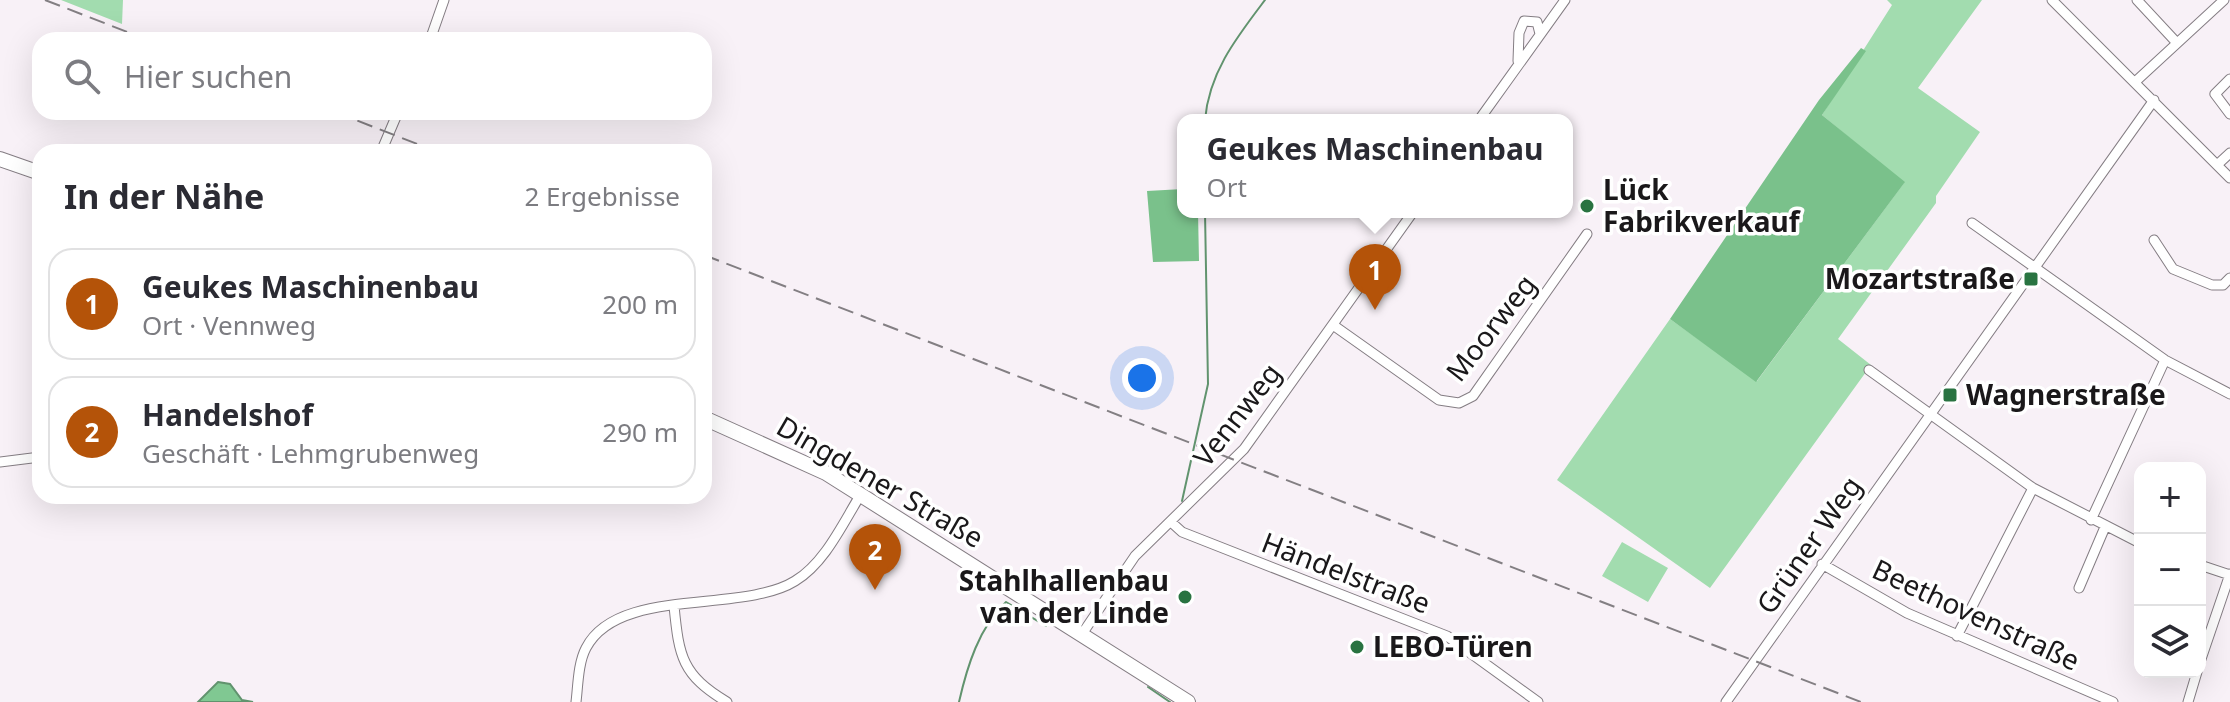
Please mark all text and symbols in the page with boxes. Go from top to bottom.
search box [32,32,712,120]
icon: search [60,54,104,98]
text: Hier suchen [124,56,292,97]
popup [1177,114,1573,218]
text: Geukes Maschinenbau [1206,128,1544,169]
text: Ort [1206,169,1247,205]
place label: Lück Fabrikverkauf [1603,170,1802,240]
text: In der Nähe [64,173,264,219]
text: 2 Ergebnisse [524,178,680,214]
marker: Lück Fabrikverkauf [1578,197,1596,215]
pin: 1 [1349,244,1401,310]
place label: Mozartstraße [1825,259,2015,297]
text: Geukes Maschinenbau [142,266,479,307]
street label: Moorweg [1436,266,1544,389]
marker: Mozartstraße [2022,270,2040,288]
text: 1 [85,286,99,322]
text: 200 m [602,286,678,322]
text: Ort · Vennweg [142,307,316,343]
street label: Vennweg [1184,355,1289,474]
your location [1122,358,1162,398]
place label: Wagnerstraße [1966,375,2166,413]
marker: Wagnerstraße [1941,386,1959,404]
text: Handelshof [142,394,313,435]
street label: Dingdener Straße [770,406,991,556]
text: 2 [85,414,99,450]
text: 290 m [602,414,678,450]
text: Geschäft · Lehmgrubenweg [142,435,479,471]
map controls [2134,462,2206,678]
button: + [2134,462,2206,534]
street label: Grüner Weg [1747,468,1870,621]
street label: Händelstraße [1257,522,1436,622]
pin: 2 [849,524,901,590]
button: − [2134,534,2206,606]
street label: Beethovenstraße [1867,549,2086,679]
place label: Stahlhallenbau van der Linde [959,561,1169,631]
marker: Stahlhallenbau van der Linde [1176,588,1194,606]
button: layers [2134,606,2206,678]
place label: LEBO-Türen [1373,627,1533,665]
marker: LEBO-Türen [1348,638,1366,656]

